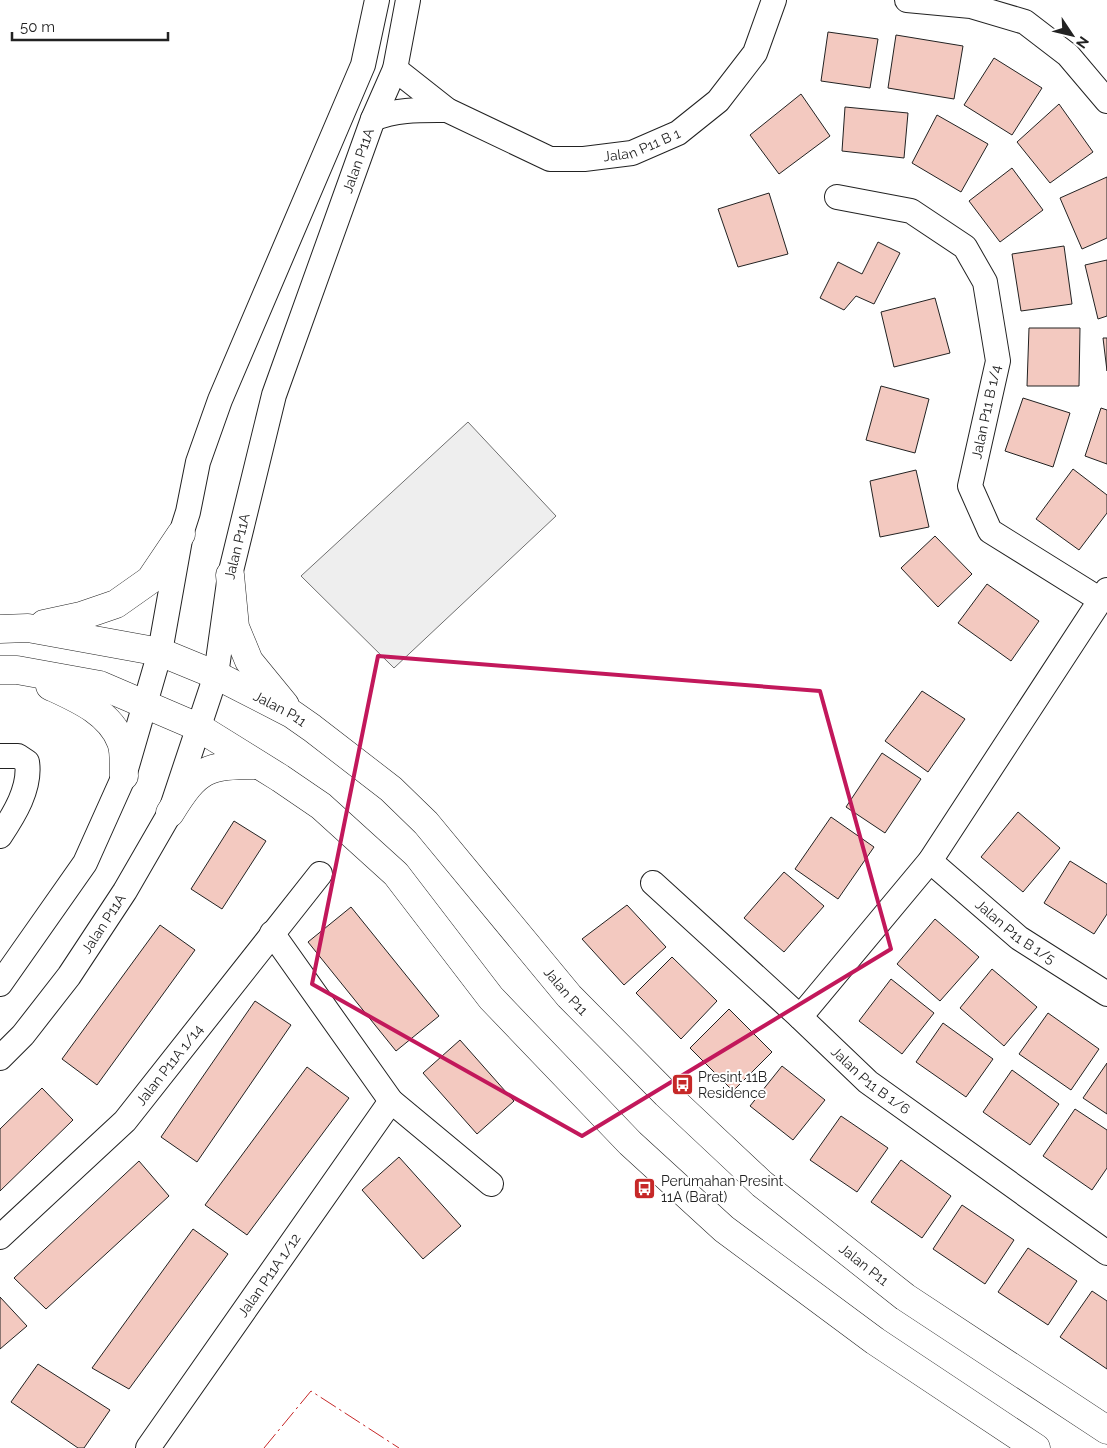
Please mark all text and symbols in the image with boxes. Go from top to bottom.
scale bar [12,10,169,42]
north arrow [1047,10,1097,60]
text: 50 m [20,18,55,36]
text: N [1073,33,1092,51]
street label: Jalan P11 B 1 [602,125,683,165]
street label: Jalan P11A [339,126,377,195]
street label: Jalan P11 B 1/4 [968,363,1004,460]
street label: Jalan P11A [221,511,253,581]
street label: Jalan P11 [251,688,310,730]
street label: Jalan P11A [78,891,129,956]
street label: Jalan P11 B 1/5 [972,896,1059,967]
street label: Jalan P11 [541,964,591,1018]
street label: Jalan P11A 1/14 [132,1021,206,1109]
street label: Jalan P11 B 1/6 [828,1043,913,1117]
place label: Presint 11B Residence [698,1069,767,1101]
bus stop icon: Presint 11B Residence [670,1073,694,1097]
place label: Perumahan Presint 11A (Barat) [661,1173,784,1205]
bus stop icon: Perumahan Presint 11A (Barat) [633,1177,657,1201]
street label: Jalan P11A 1/12 [234,1230,304,1320]
street label: Jalan P11 [836,1240,892,1289]

